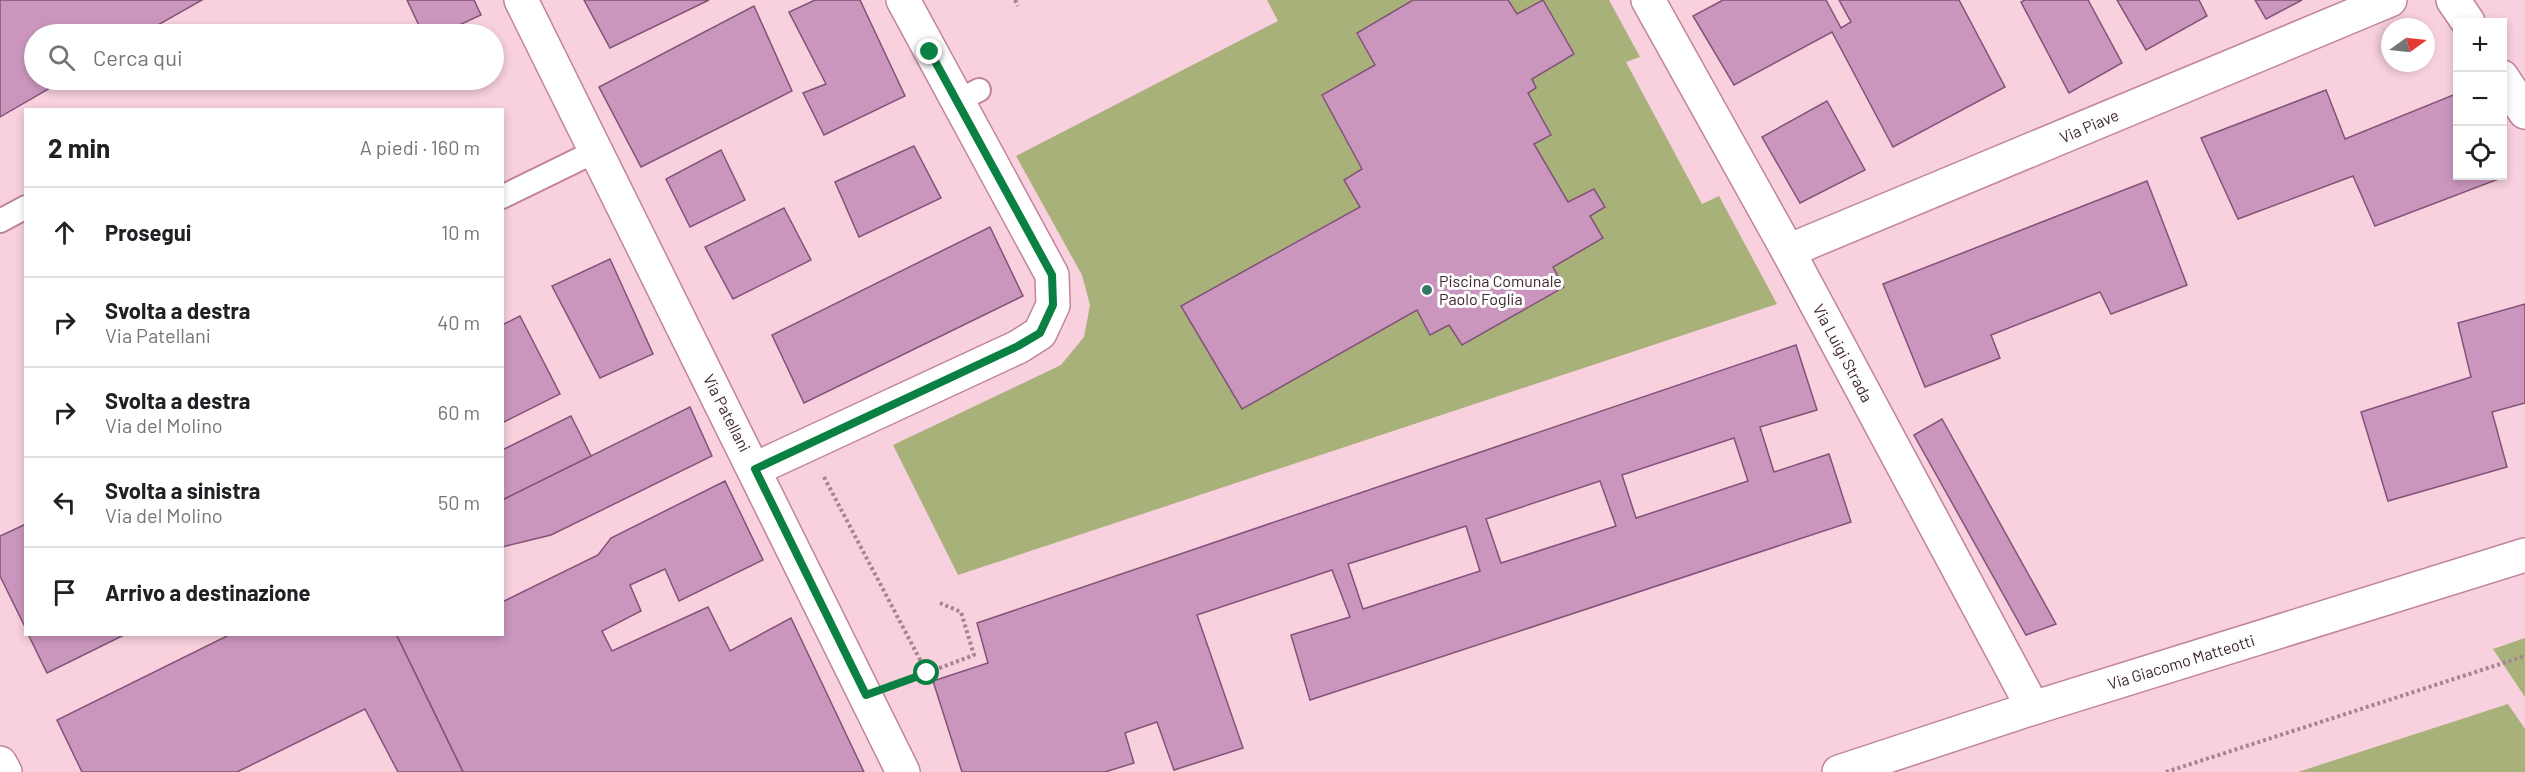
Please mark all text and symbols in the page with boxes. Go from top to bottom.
north arrow [2381,18,2435,72]
map controls [2453,18,2507,180]
button: + [2453,18,2507,72]
search box [24,24,504,90]
route end [916,38,942,64]
icon: search [45,41,78,74]
text: Cerca qui [93,44,183,70]
button: − [2453,72,2507,126]
street label: Via Piave [2056,105,2121,146]
button: locate [2453,126,2507,180]
text: 2 min [48,132,110,163]
text: A piedi · 160 m [360,135,480,159]
icon: ahead [48,216,81,249]
text: Prosegui [105,219,191,245]
text: 10 m [441,220,480,244]
place label: Piscina Comunale Paolo Foglia [1439,271,1562,308]
marker: Piscina Comunale Paolo Foglia [1420,283,1434,297]
text: Svolta a destra [105,297,250,323]
street label: Via Luigi Strada [1810,300,1877,405]
icon: right [48,306,81,339]
text: 40 m [437,310,480,334]
text: Via Patellani [105,323,211,347]
street label: Via Patellani [700,371,755,455]
text: Svolta a destra [105,387,250,413]
icon: right [48,396,81,429]
text: 60 m [438,400,480,424]
text: Via del Molino [105,413,223,437]
text: Svolta a sinistra [105,477,260,503]
icon: left [48,486,81,519]
text: 50 m [438,490,480,514]
text: Via del Molino [105,503,223,527]
icon: arrive [48,576,81,609]
text: Arrivo a destinazione [105,579,311,605]
street label: Via Giacomo Matteotti [2105,630,2257,693]
route start [913,659,939,685]

